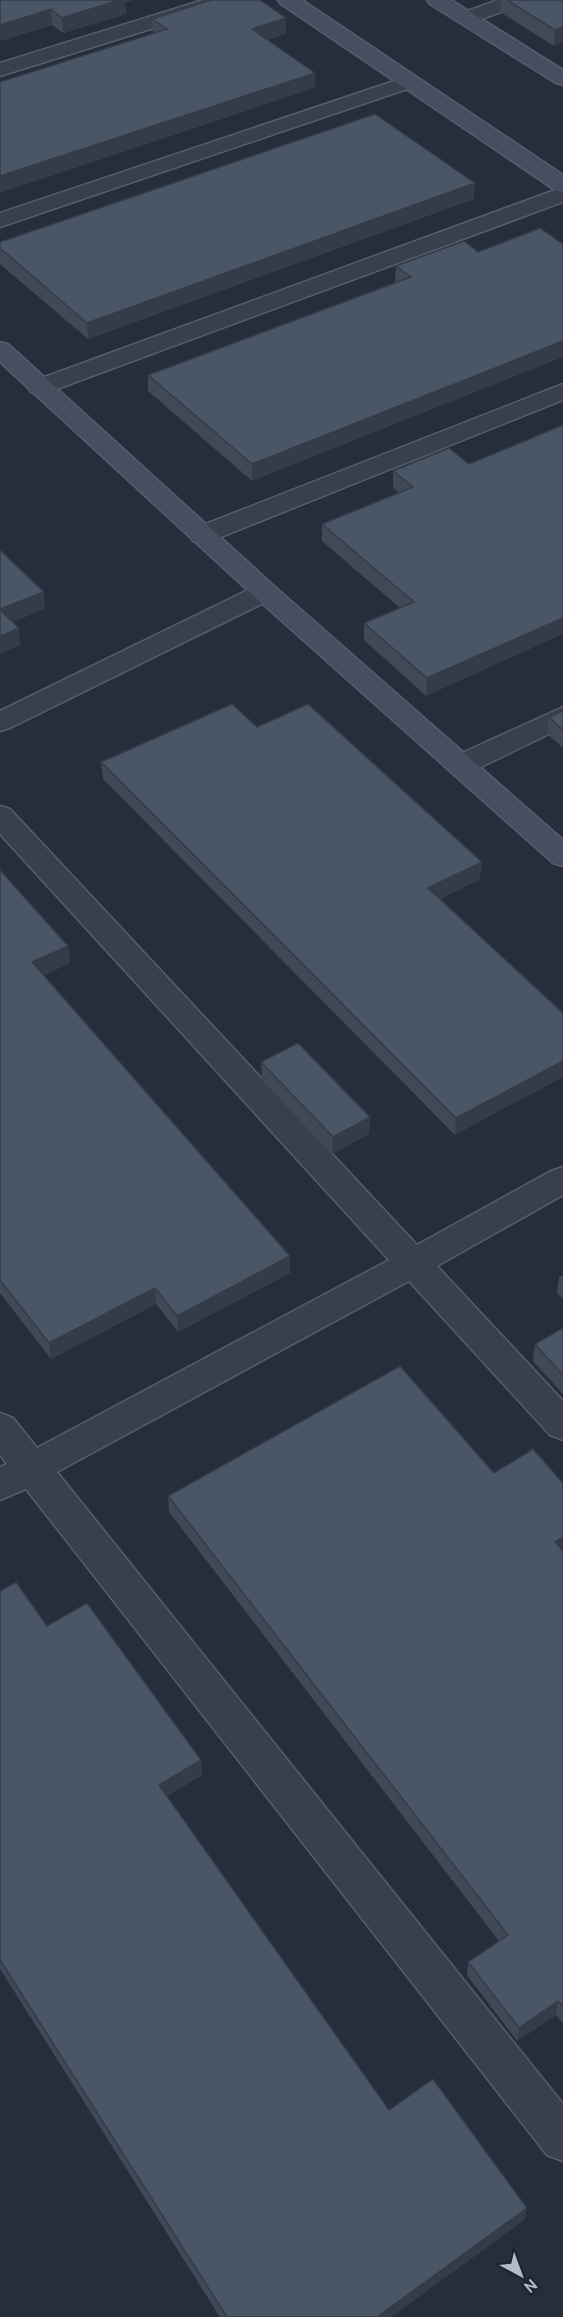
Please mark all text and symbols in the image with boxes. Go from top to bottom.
north arrow [491,2245,551,2305]
text: N [520,2275,541,2297]

